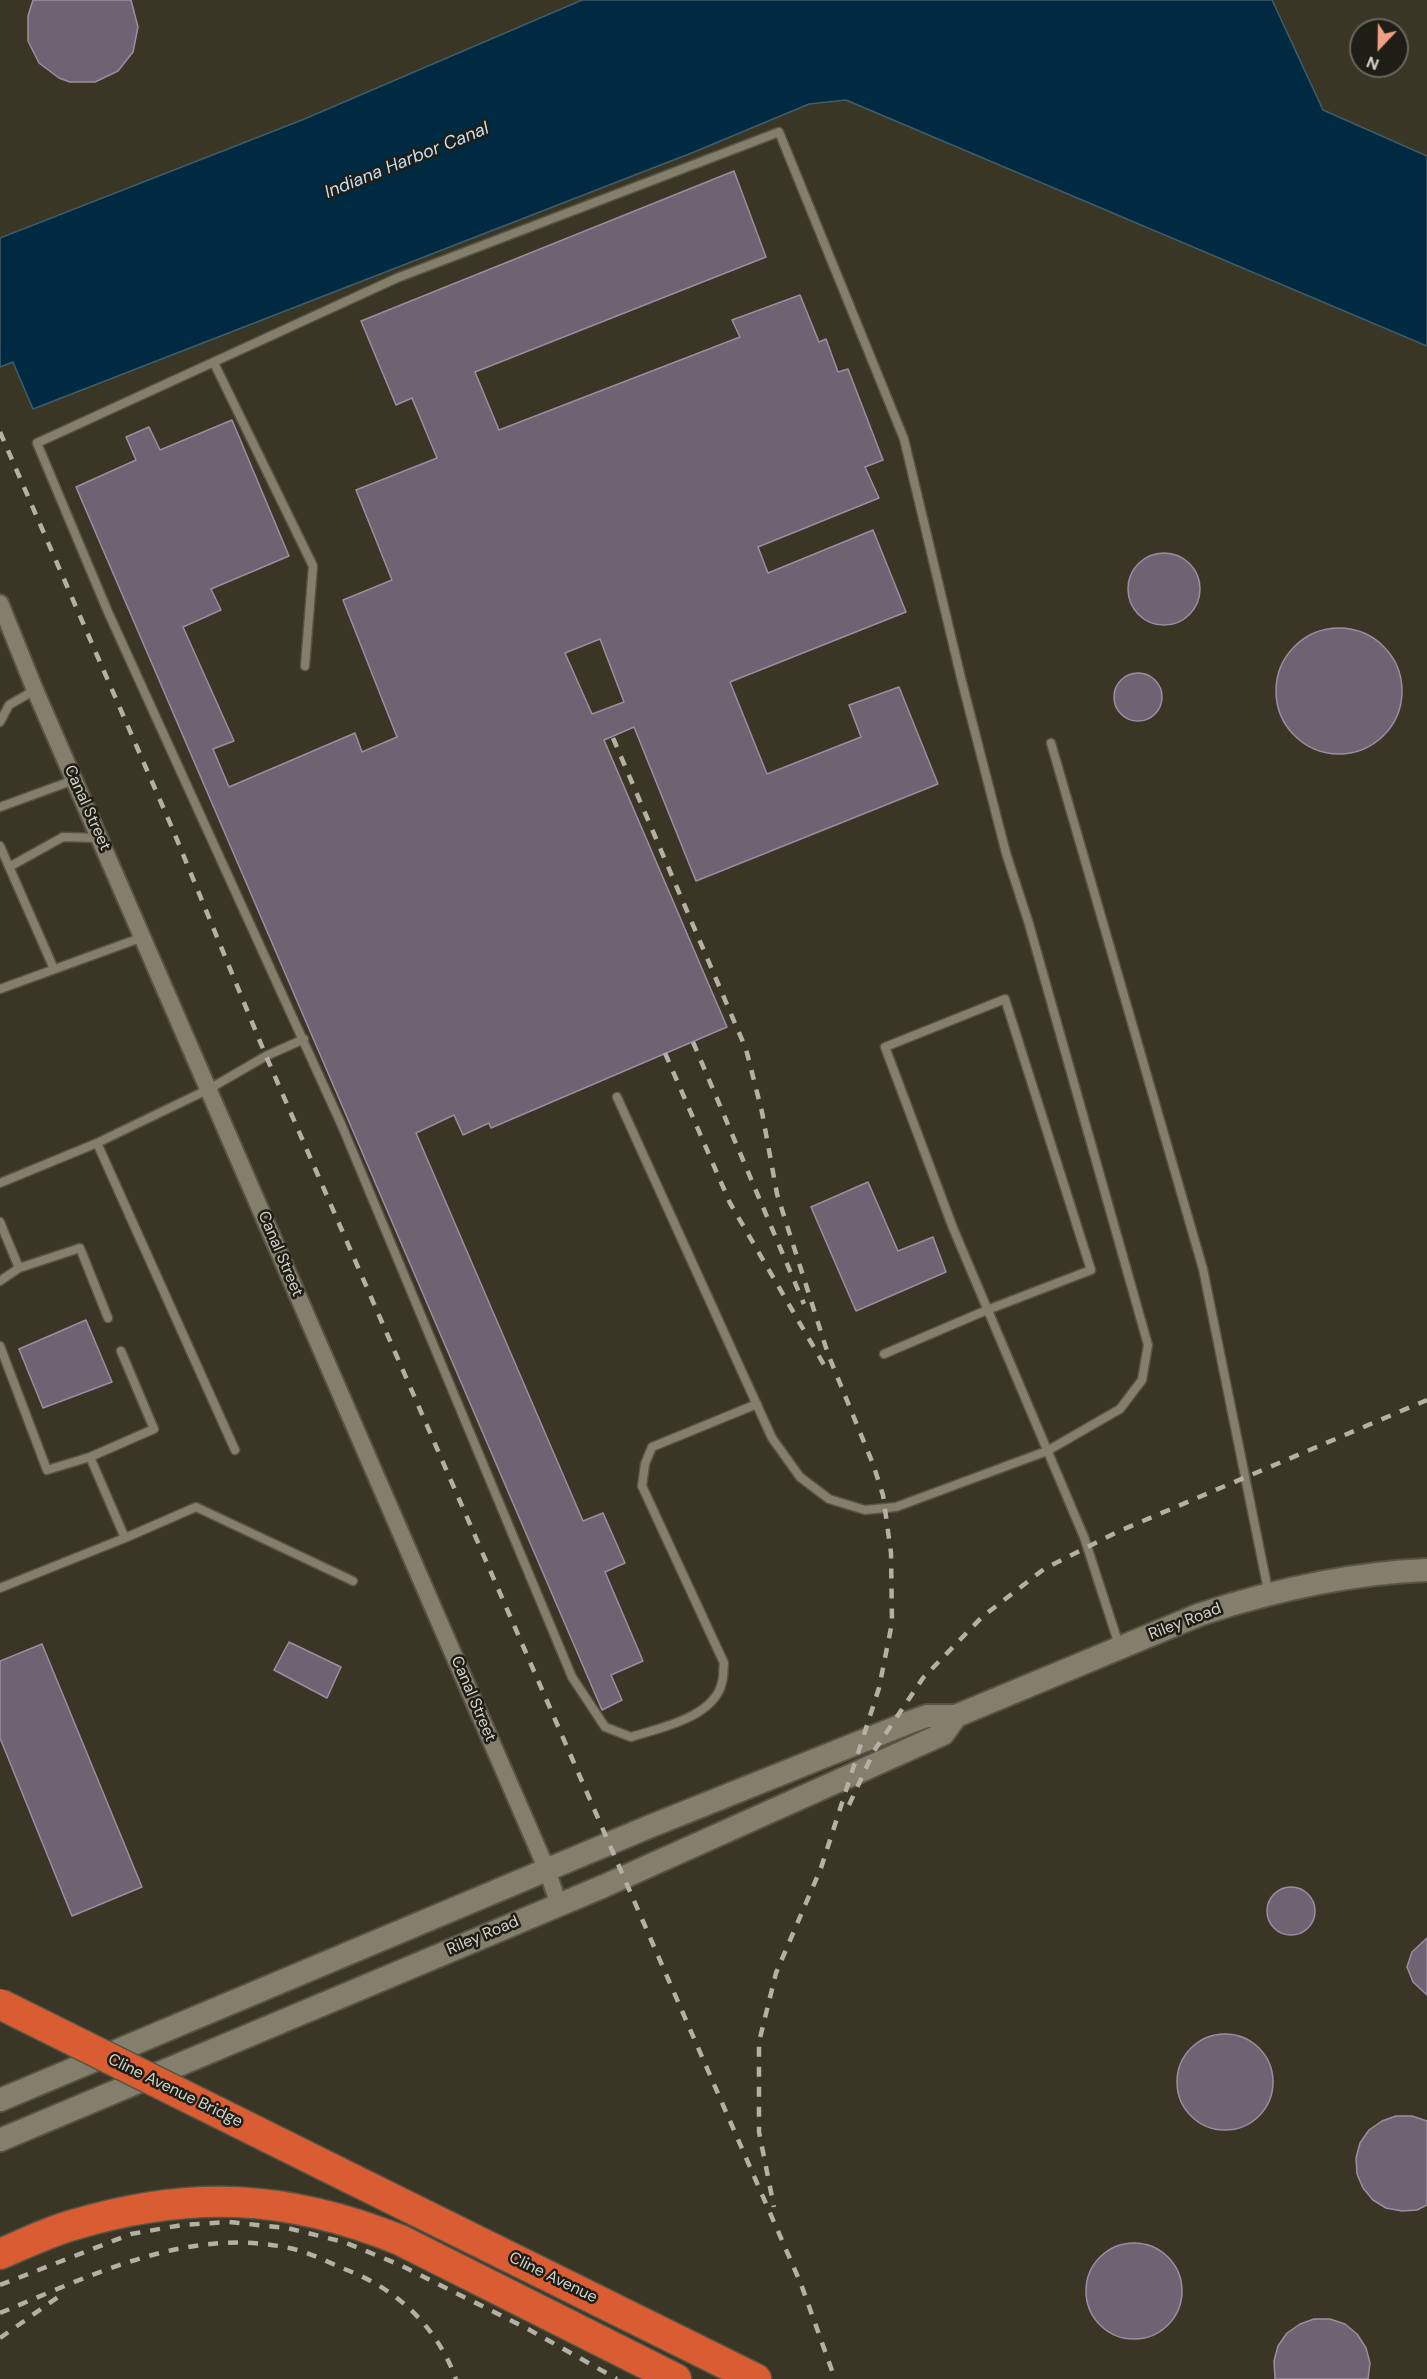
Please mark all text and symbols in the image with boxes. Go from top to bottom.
north arrow [1349,18,1409,78]
text: N [1363,51,1382,75]
water label: Indiana Harbor Canal [322,118,492,204]
street label: Canal Street [60,762,114,854]
street label: Canal Street [253,1208,307,1300]
street label: Riley Road [1146,1599,1224,1645]
street label: Canal Street [446,1653,500,1745]
street label: Riley Road [444,1912,522,1960]
street label: Cline Avenue Bridge [105,2050,245,2132]
street label: Cline Avenue [506,2248,600,2308]

